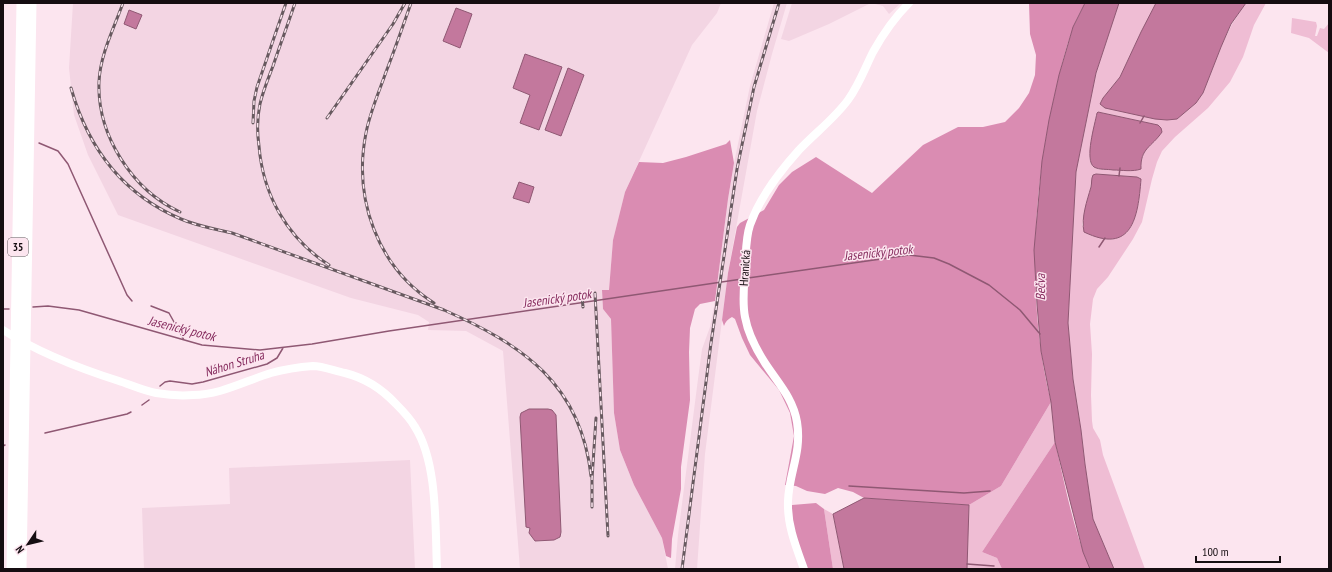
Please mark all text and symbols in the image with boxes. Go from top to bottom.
road number: 35 [8,238,28,256]
water label: Jasenický potok [842,240,915,265]
street label: Hranická [736,249,753,287]
water label: Bečva [1032,273,1049,300]
water label: Jasenický potok [521,285,594,312]
water label: Jasenický potok [145,312,219,346]
water label: Náhon Struha [202,346,267,381]
north arrow [8,524,48,564]
scale bar [1196,538,1280,564]
text: N [12,543,27,556]
text: 100 m [1202,544,1229,559]

